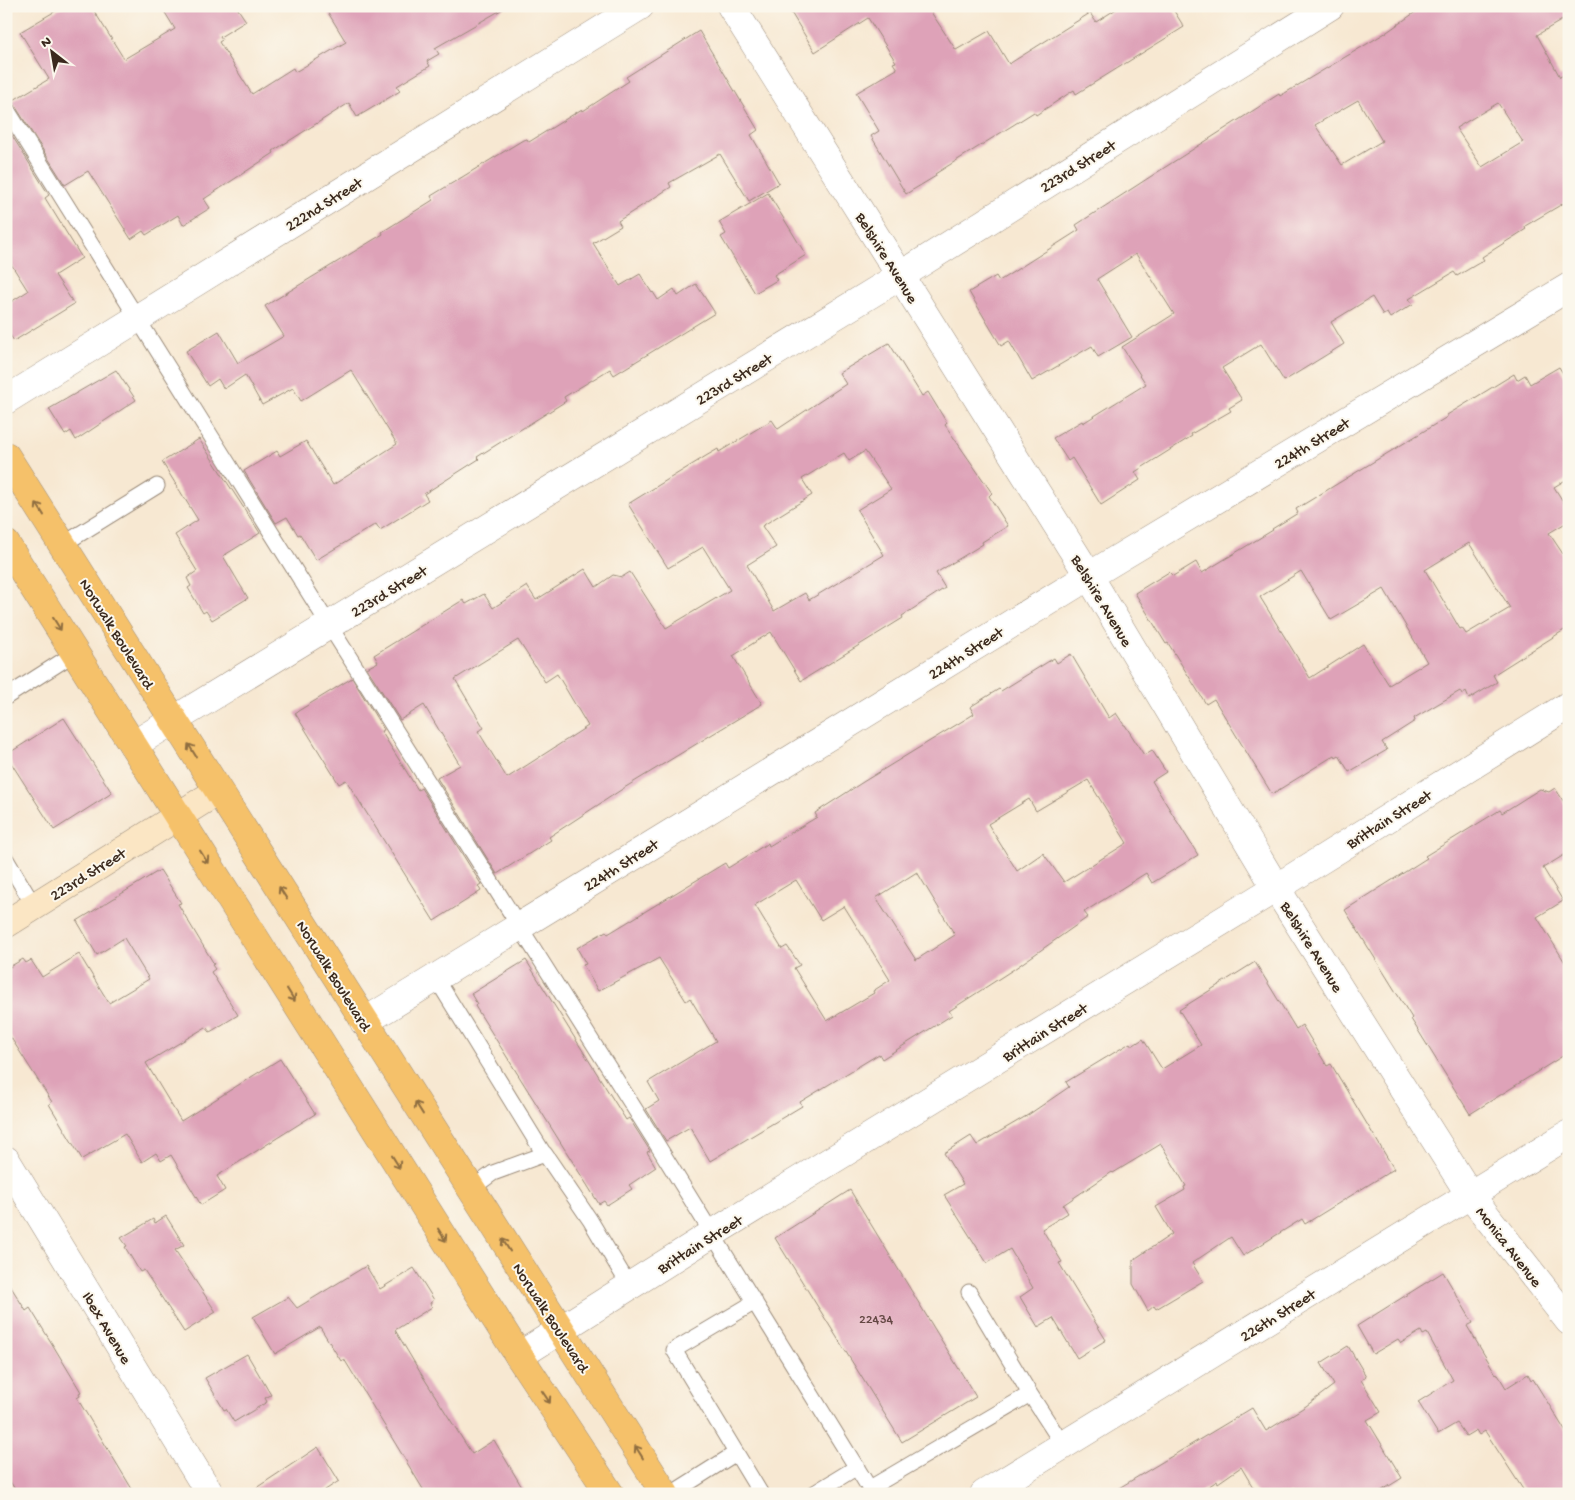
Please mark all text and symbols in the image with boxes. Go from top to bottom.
north arrow [28,28,78,78]
text: N [38,33,55,53]
street label: 223rd Street [1038,136,1121,199]
street label: 222nd Street [283,174,368,237]
street label: Belshire Avenue [849,209,921,309]
street label: 223rd Street [693,350,778,411]
street label: 224th Street [1272,414,1355,475]
one-way arrow [34,502,44,516]
street label: Belshire Avenue [1065,552,1135,652]
street label: 223rd Street [348,562,433,623]
street label: Norwalk Boulevard [73,576,158,695]
one-way arrow [52,617,62,631]
street label: 224th Street [926,624,1009,686]
one-way arrow [187,743,197,757]
street label: Brittain Street [1343,786,1437,855]
street label: 224th Street [581,836,664,898]
street label: 223rd Street [48,844,131,907]
one-way arrow [199,850,209,864]
one-way arrow [278,886,288,900]
street label: Belshire Avenue [1274,898,1346,998]
street label: Norwalk Boulevard [290,918,375,1037]
one-way arrow [286,987,296,1001]
street label: Brittain Street [999,999,1093,1068]
one-way arrow [414,1102,424,1116]
one-way arrow [391,1154,401,1168]
street label: Monica Avenue [1470,1204,1545,1293]
street label: Brittain Street [654,1211,748,1280]
one-way arrow [437,1227,447,1241]
one-way arrow [501,1239,511,1253]
street label: Norwalk Boulevard [507,1261,592,1379]
street label: 226th Street [1238,1286,1321,1348]
street label: Ibex Avenue [76,1289,134,1369]
house number: 22434 [859,1312,893,1329]
one-way arrow [541,1389,551,1403]
one-way arrow [633,1446,643,1460]

